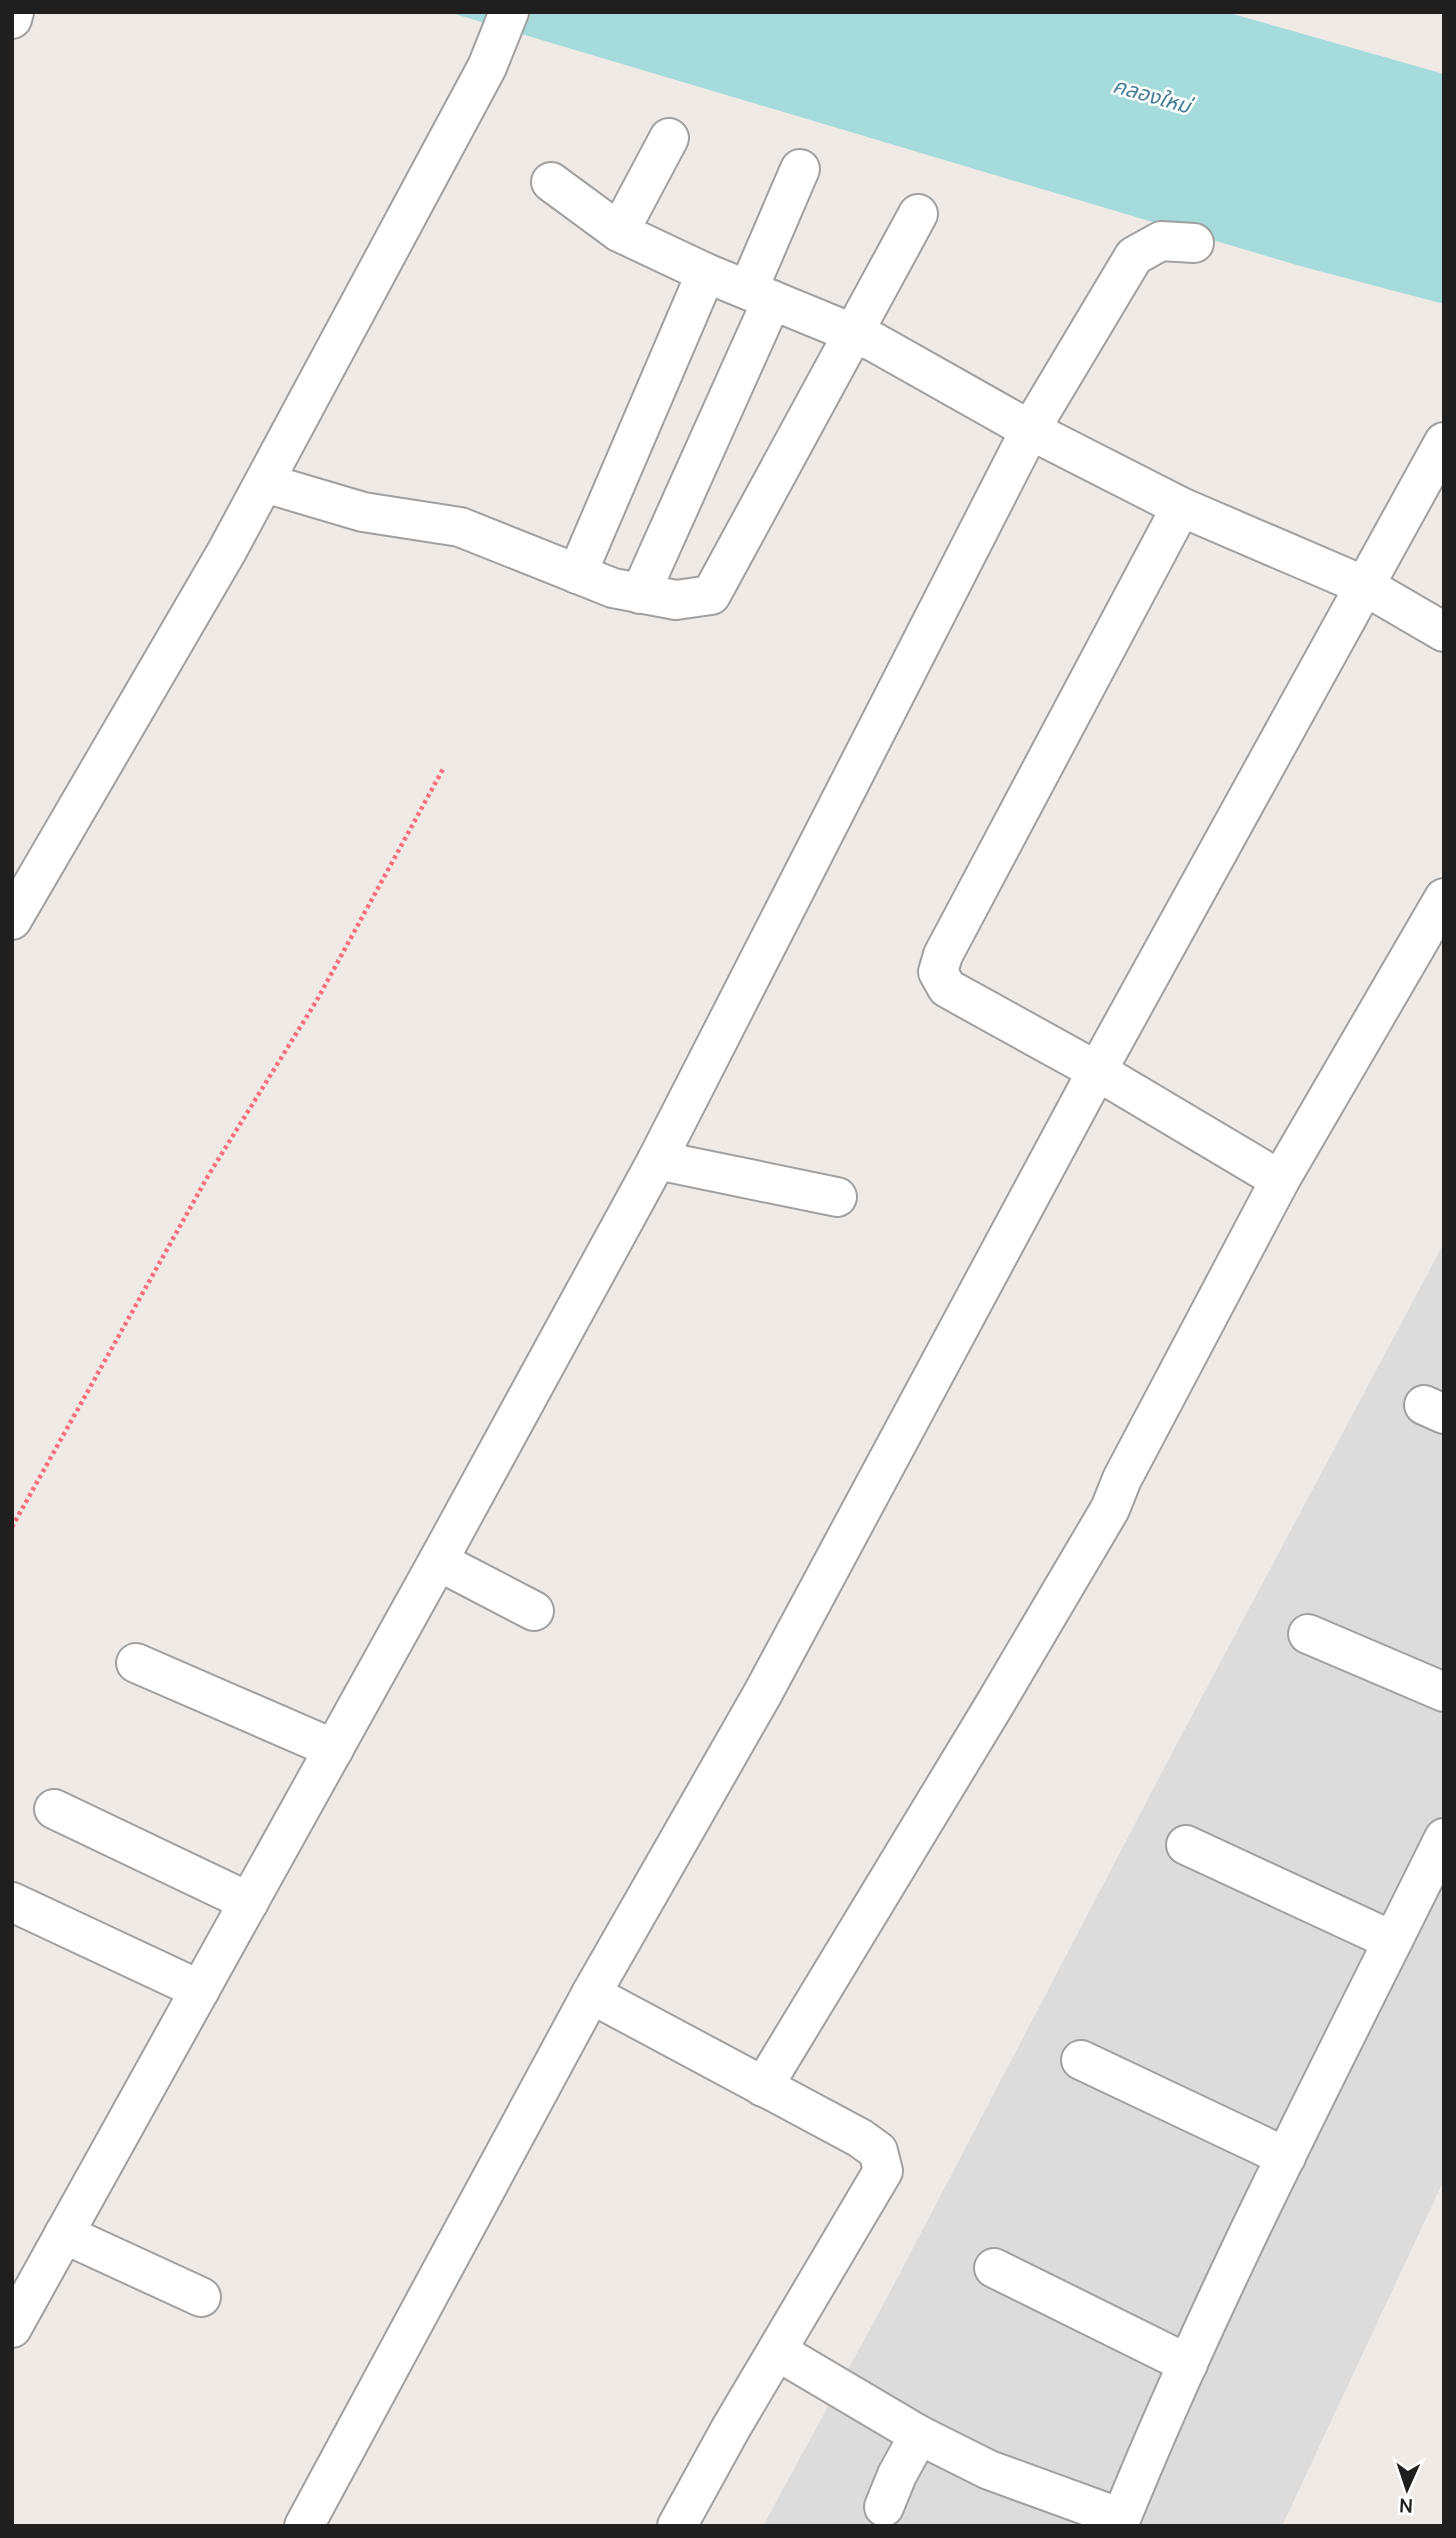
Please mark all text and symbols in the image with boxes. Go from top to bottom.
water label: คลองใหม่ [1110,71,1197,120]
north arrow [1372,2454,1442,2524]
text: N [1399,2493,1414,2519]

